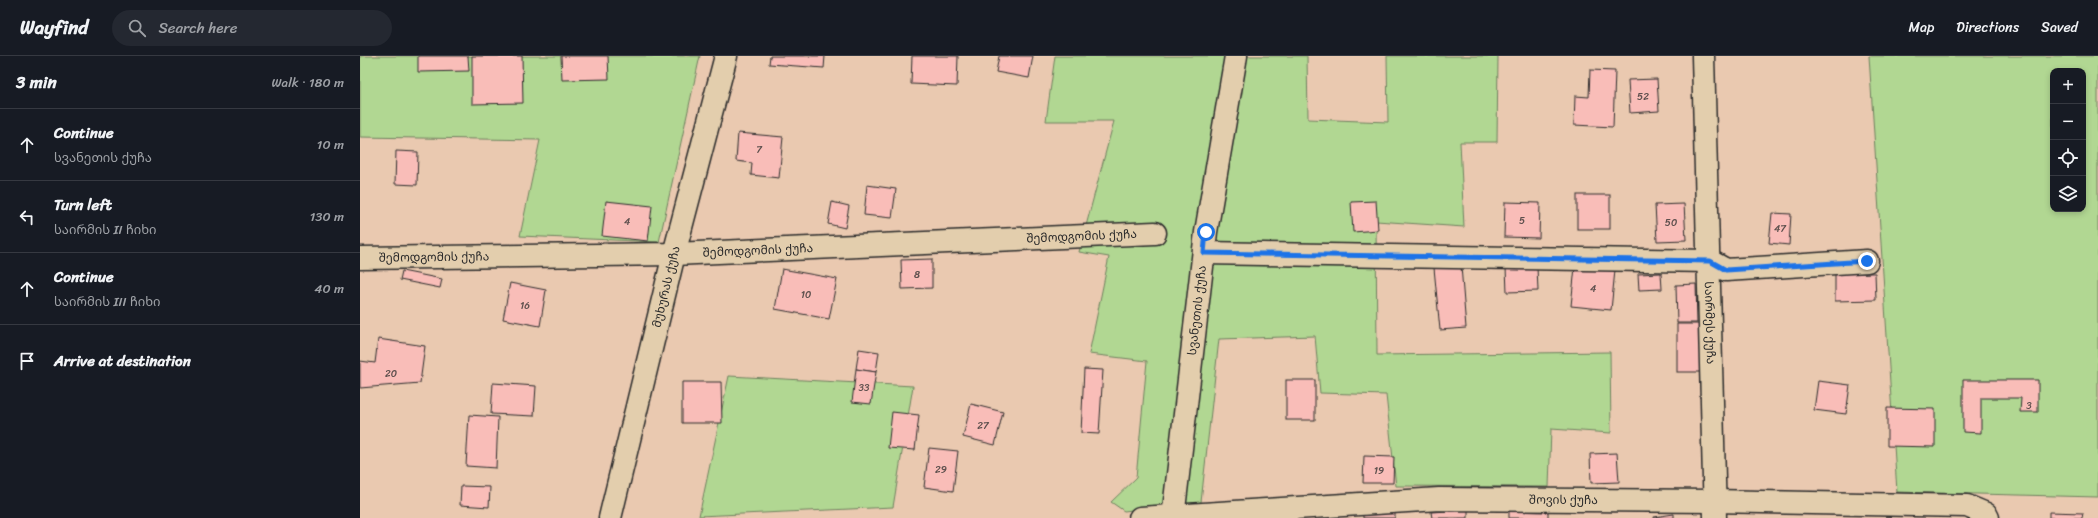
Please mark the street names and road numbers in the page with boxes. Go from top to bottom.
street label: შემოდგომის ქუჩა [1026,223,1137,250]
street label: შემოდგომის ქუჩა [702,237,814,264]
street label: მუხურას ქუჩა [646,243,687,330]
street label: შემოდგომის ქუჩა [379,245,489,269]
street label: სვანეთის ქუჩა [1181,264,1213,357]
street label: საირმეს ქუჩა [1698,281,1722,365]
street label: შოვის ქუჩა [1529,489,1598,511]

